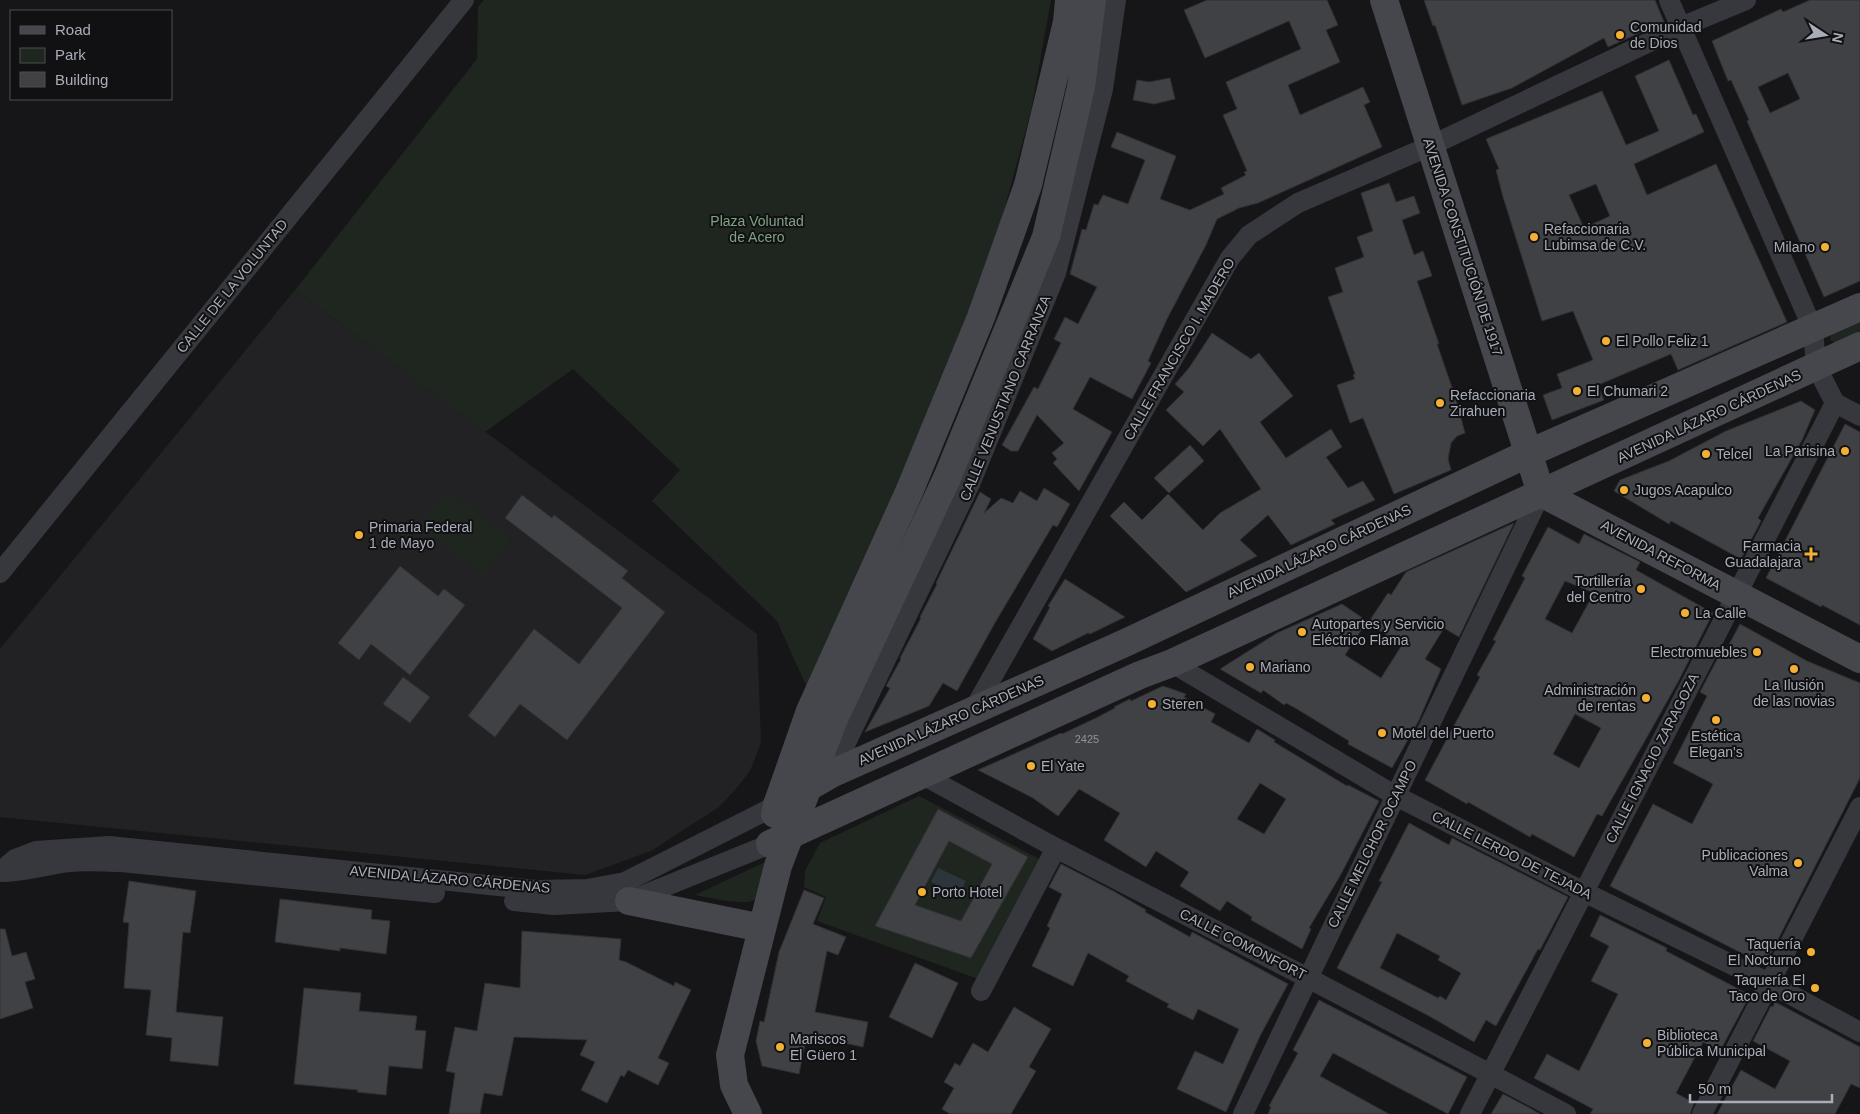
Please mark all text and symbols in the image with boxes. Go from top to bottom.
legend [10,10,172,100]
north arrow [1800,10,1850,60]
place label: Comunidad de Dios [1630,19,1702,51]
text: Road [55,21,91,38]
marker: Comunidad de Dios [1614,29,1626,41]
text: N [1829,31,1847,44]
text: Park [55,46,86,63]
text: Building [55,71,108,88]
street label: AVENIDA CONSTITUCIÓN DE 1917 [1420,136,1506,358]
park label: Plaza Voluntad de Acero [710,213,804,245]
street label: CALLE DE LA VOLUNTAD [173,216,291,356]
place label: Refaccionaria Lubimsa de C.V. [1544,221,1646,253]
marker: Refaccionaria Lubimsa de C.V. [1528,231,1540,243]
place label: Milano [1774,239,1815,255]
marker: Milano [1819,241,1831,253]
street label: CALLE FRANCISCO I. MADERO [1120,255,1238,443]
street label: CALLE VENUSTIANO CARRANZA [956,292,1054,503]
place label: El Pollo Feliz 1 [1616,333,1709,349]
marker: El Pollo Feliz 1 [1600,335,1612,347]
street label: AVENIDA LÁZARO CÁRDENAS [1614,366,1804,466]
place label: El Chumari 2 [1587,383,1668,399]
marker: El Chumari 2 [1571,385,1583,397]
place label: Refaccionaria Zirahuen [1450,387,1536,419]
marker: Refaccionaria Zirahuen [1434,397,1446,409]
place label: La Parisina [1765,443,1835,459]
marker: La Parisina [1839,445,1851,457]
place label: Telcel [1716,446,1752,462]
marker: Telcel [1700,448,1712,460]
place label: Jugos Acapulco [1634,482,1732,498]
marker: Jugos Acapulco [1618,484,1630,496]
street label: AVENIDA LÁZARO CÁRDENAS [1224,501,1414,601]
street label: AVENIDA REFORMA [1598,517,1724,594]
place label: Primaria Federal 1 de Mayo [369,519,472,551]
marker: Primaria Federal 1 de Mayo [353,529,365,541]
place label: Farmacia Guadalajara [1725,538,1801,570]
marker: Farmacia Guadalajara [1805,548,1817,560]
place label: Tortillería del Centro [1566,573,1631,605]
marker: Tortillería del Centro [1635,583,1647,595]
place label: La Calle [1695,605,1747,621]
marker: La Calle [1679,607,1691,619]
place label: Autopartes y Servicio Eléctrico Flama [1312,616,1444,648]
marker: Autopartes y Servicio Eléctrico Flama [1296,626,1308,638]
place label: Electromuebles [1651,644,1747,660]
marker: Electromuebles [1751,646,1763,658]
place label: Mariano [1260,659,1311,675]
marker: Mariano [1244,661,1256,673]
marker: La Ilusión de las novias [1788,663,1800,675]
street label: CALLE IGNACIO ZARAGOZA [1602,670,1702,846]
street label: AVENIDA LÁZARO CÁRDENAS [856,672,1046,768]
place label: La Ilusión de las novias [1753,677,1835,709]
place label: Administración de rentas [1544,682,1636,714]
marker: Administración de rentas [1640,692,1652,704]
place label: Steren [1162,696,1203,712]
marker: Steren [1146,698,1158,710]
marker: Estética Elegan's [1710,714,1722,726]
place label: Motel del Puerto [1392,725,1494,741]
marker: Motel del Puerto [1376,727,1388,739]
place label: Estética Elegan's [1689,728,1743,760]
house number: 2425 [1075,733,1099,745]
place label: El Yate [1041,758,1085,774]
street label: CALLE MELCHOR OCAMPO [1324,758,1420,930]
marker: El Yate [1025,760,1037,772]
street label: CALLE LERDO DE TEJADA [1429,808,1595,903]
place label: Publicaciones Valma [1702,847,1788,879]
marker: Publicaciones Valma [1792,857,1804,869]
street label: AVENIDA LÁZARO CÁRDENAS [349,862,551,896]
place label: Porto Hotel [932,884,1002,900]
marker: Porto Hotel [916,886,928,898]
street label: CALLE COMONFORT [1177,905,1309,983]
place label: Taquería El Nocturno [1728,936,1801,968]
marker: Taquería El Nocturno [1805,946,1817,958]
place label: Taquería El Taco de Oro [1729,972,1805,1004]
marker: Taquería El Taco de Oro [1809,982,1821,994]
place label: Biblioteca Pública Municipal [1657,1027,1766,1059]
place label: Mariscos El Güero 1 [790,1031,857,1063]
marker: Biblioteca Pública Municipal [1641,1037,1653,1049]
marker: Mariscos El Güero 1 [774,1041,786,1053]
scale bar [1690,1072,1832,1104]
text: 50 m [1698,1080,1731,1097]

